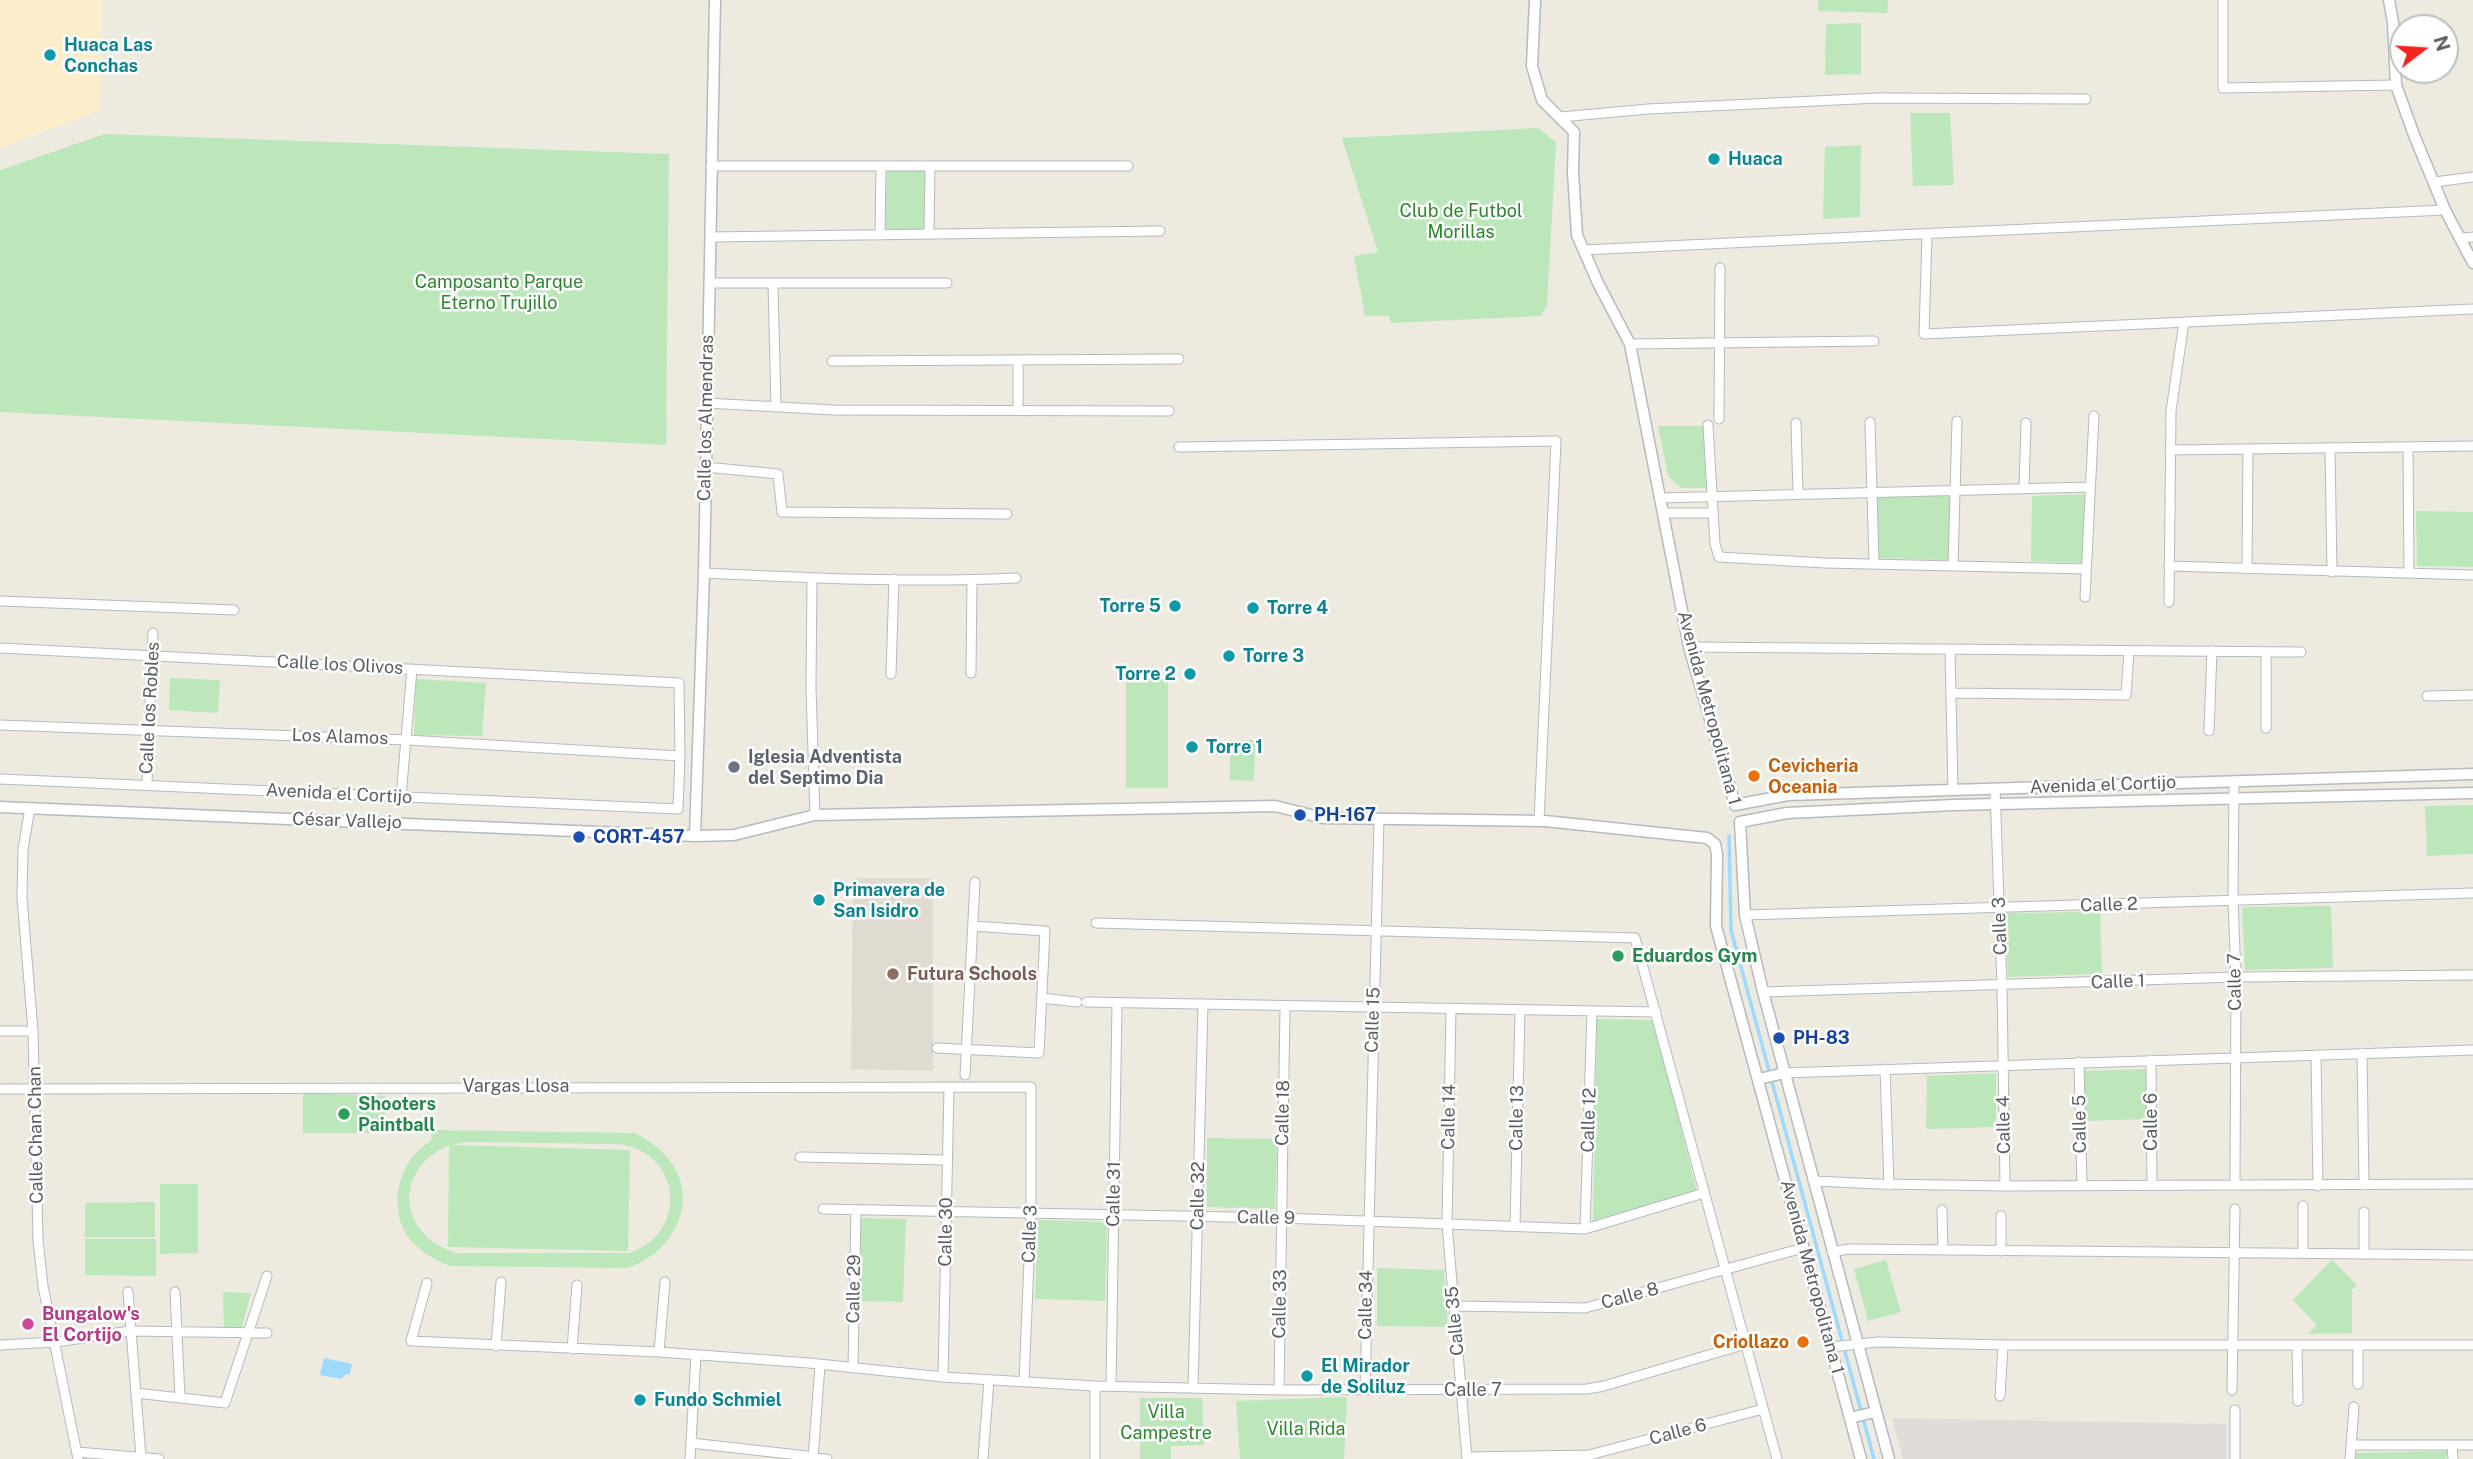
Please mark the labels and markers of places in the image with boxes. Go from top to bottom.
place label: Huaca Las Conchas [64,34,153,76]
marker: Huaca Las Conchas [42,47,58,63]
place label: Huaca [1728,148,1783,170]
marker: Huaca [1706,151,1722,167]
place label: Torre 5 [1100,595,1161,617]
place label: Torre 4 [1267,597,1328,619]
marker: Torre 5 [1167,598,1183,614]
marker: Torre 4 [1245,600,1261,616]
place label: Torre 3 [1243,645,1304,667]
marker: Torre 3 [1221,648,1237,664]
place label: Torre 2 [1115,663,1176,685]
marker: Torre 2 [1182,666,1198,682]
place label: Torre 1 [1206,736,1263,758]
marker: Torre 1 [1184,739,1200,755]
place label: Iglesia Adventista del Septimo Dia [748,746,902,788]
place label: Cevicheria Oceania [1768,755,1858,798]
marker: Iglesia Adventista del Septimo Dia [726,759,742,775]
marker: Cevicheria Oceania [1746,768,1762,784]
place label: PH-167 [1314,804,1376,826]
marker: PH-167 [1292,807,1308,823]
place label: CORT-457 [593,826,685,848]
marker: CORT-457 [571,829,587,845]
place label: Primavera de San Isidro [833,879,945,922]
marker: Primavera de San Isidro [811,892,827,908]
place label: Eduardos Gym [1632,945,1757,967]
marker: Eduardos Gym [1610,948,1626,964]
place label: Futura Schools [907,963,1037,985]
marker: Futura Schools [885,966,901,982]
place label: PH-83 [1793,1027,1850,1049]
marker: PH-83 [1771,1030,1787,1046]
place label: Shooters Paintball [358,1093,436,1136]
marker: Shooters Paintball [336,1106,352,1122]
place label: Bungalow's El Cortijo [42,1303,140,1346]
marker: Bungalow's El Cortijo [20,1316,36,1332]
place label: Criollazo [1713,1331,1789,1353]
marker: Criollazo [1795,1334,1811,1350]
place label: El Mirador de Soliluz [1321,1355,1410,1398]
marker: El Mirador de Soliluz [1299,1368,1315,1384]
place label: Fundo Schmiel [654,1389,782,1411]
marker: Fundo Schmiel [632,1392,648,1408]

